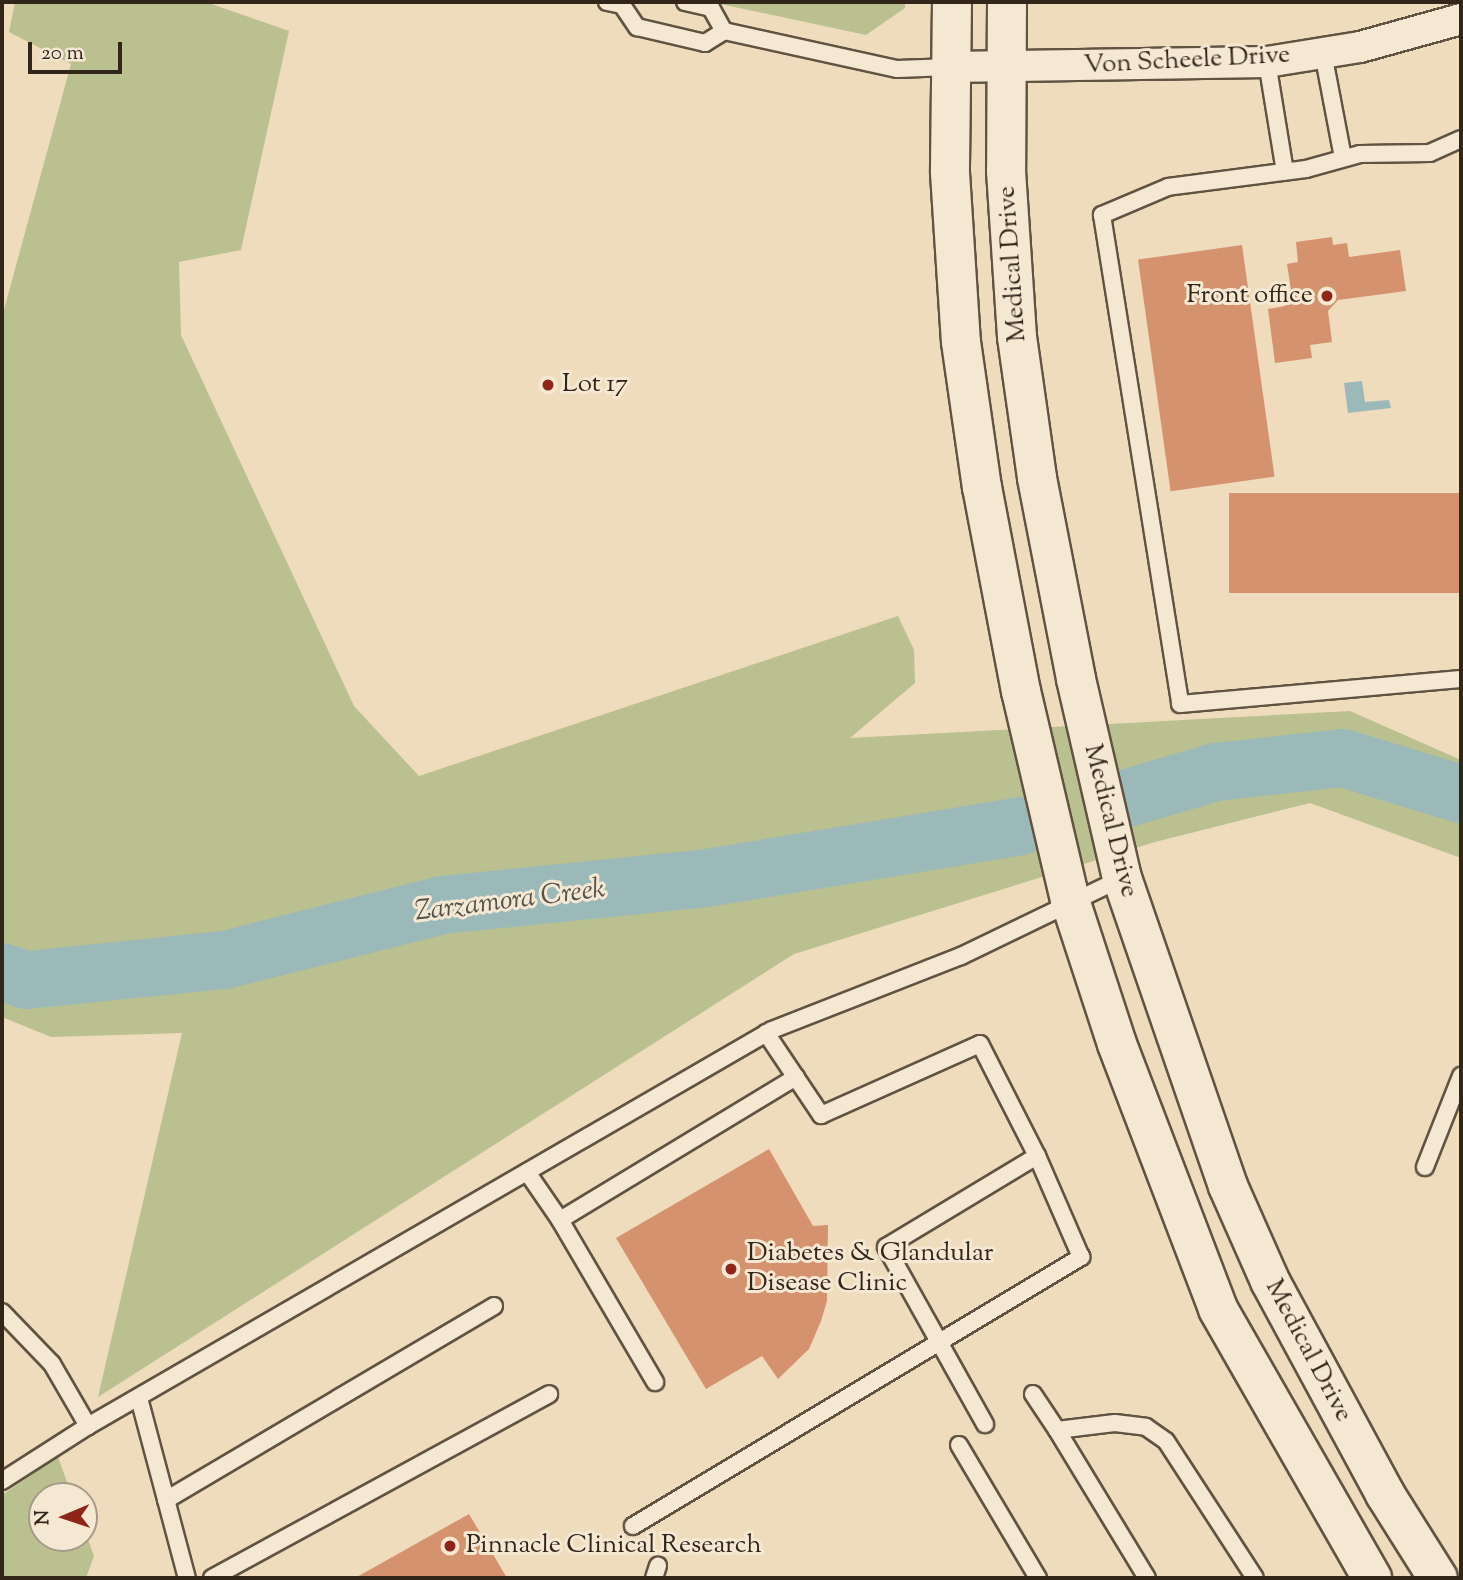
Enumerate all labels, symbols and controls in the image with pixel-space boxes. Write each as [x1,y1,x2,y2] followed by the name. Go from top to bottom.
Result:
[32,28,126,72] scale bar
[41,39,84,69] text: 20 m
[1083,40,1291,82] street label: Von Scheele Drive
[992,185,1034,343] street label: Medical Drive
[1186,280,1313,312] place label: Front office
[1319,288,1335,304] marker: Front office
[562,369,628,401] place label: Lot 17
[540,377,556,393] marker: Lot 17
[1076,741,1144,901] street label: Medical Drive
[413,873,607,929] water label: Zarzamora Creek
[747,1238,993,1300] place label: Diabetes & Glandular Disease Clinic
[721,1259,741,1279] marker: Diabetes & Glandular Disease Clinic
[1257,1275,1359,1427] street label: Medical Drive
[28,1482,98,1552] north arrow
[30,1510,57,1526] text: N
[466,1530,762,1562] place label: Pinnacle Clinical Research
[440,1536,460,1556] marker: Pinnacle Clinical Research

